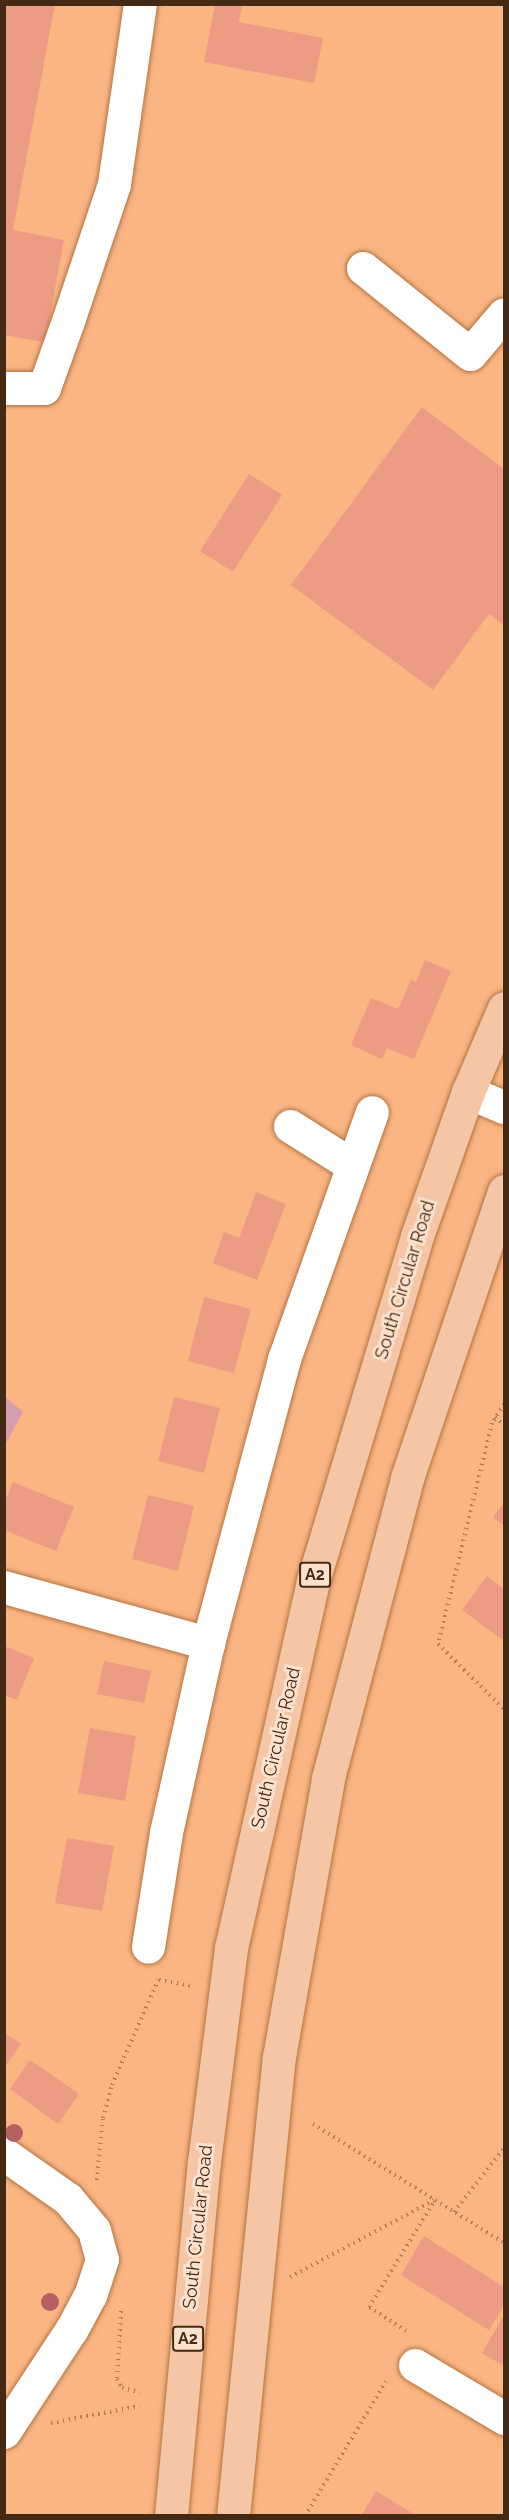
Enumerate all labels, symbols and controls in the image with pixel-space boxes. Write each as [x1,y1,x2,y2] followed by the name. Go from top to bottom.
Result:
[371,1198,439,1362] street label: South Circular Road
[298,1562,332,1588] road number: A2
[247,1665,305,1831] street label: South Circular Road
[179,2144,217,2310] street label: South Circular Road
[172,2326,204,2352] road number: A2

